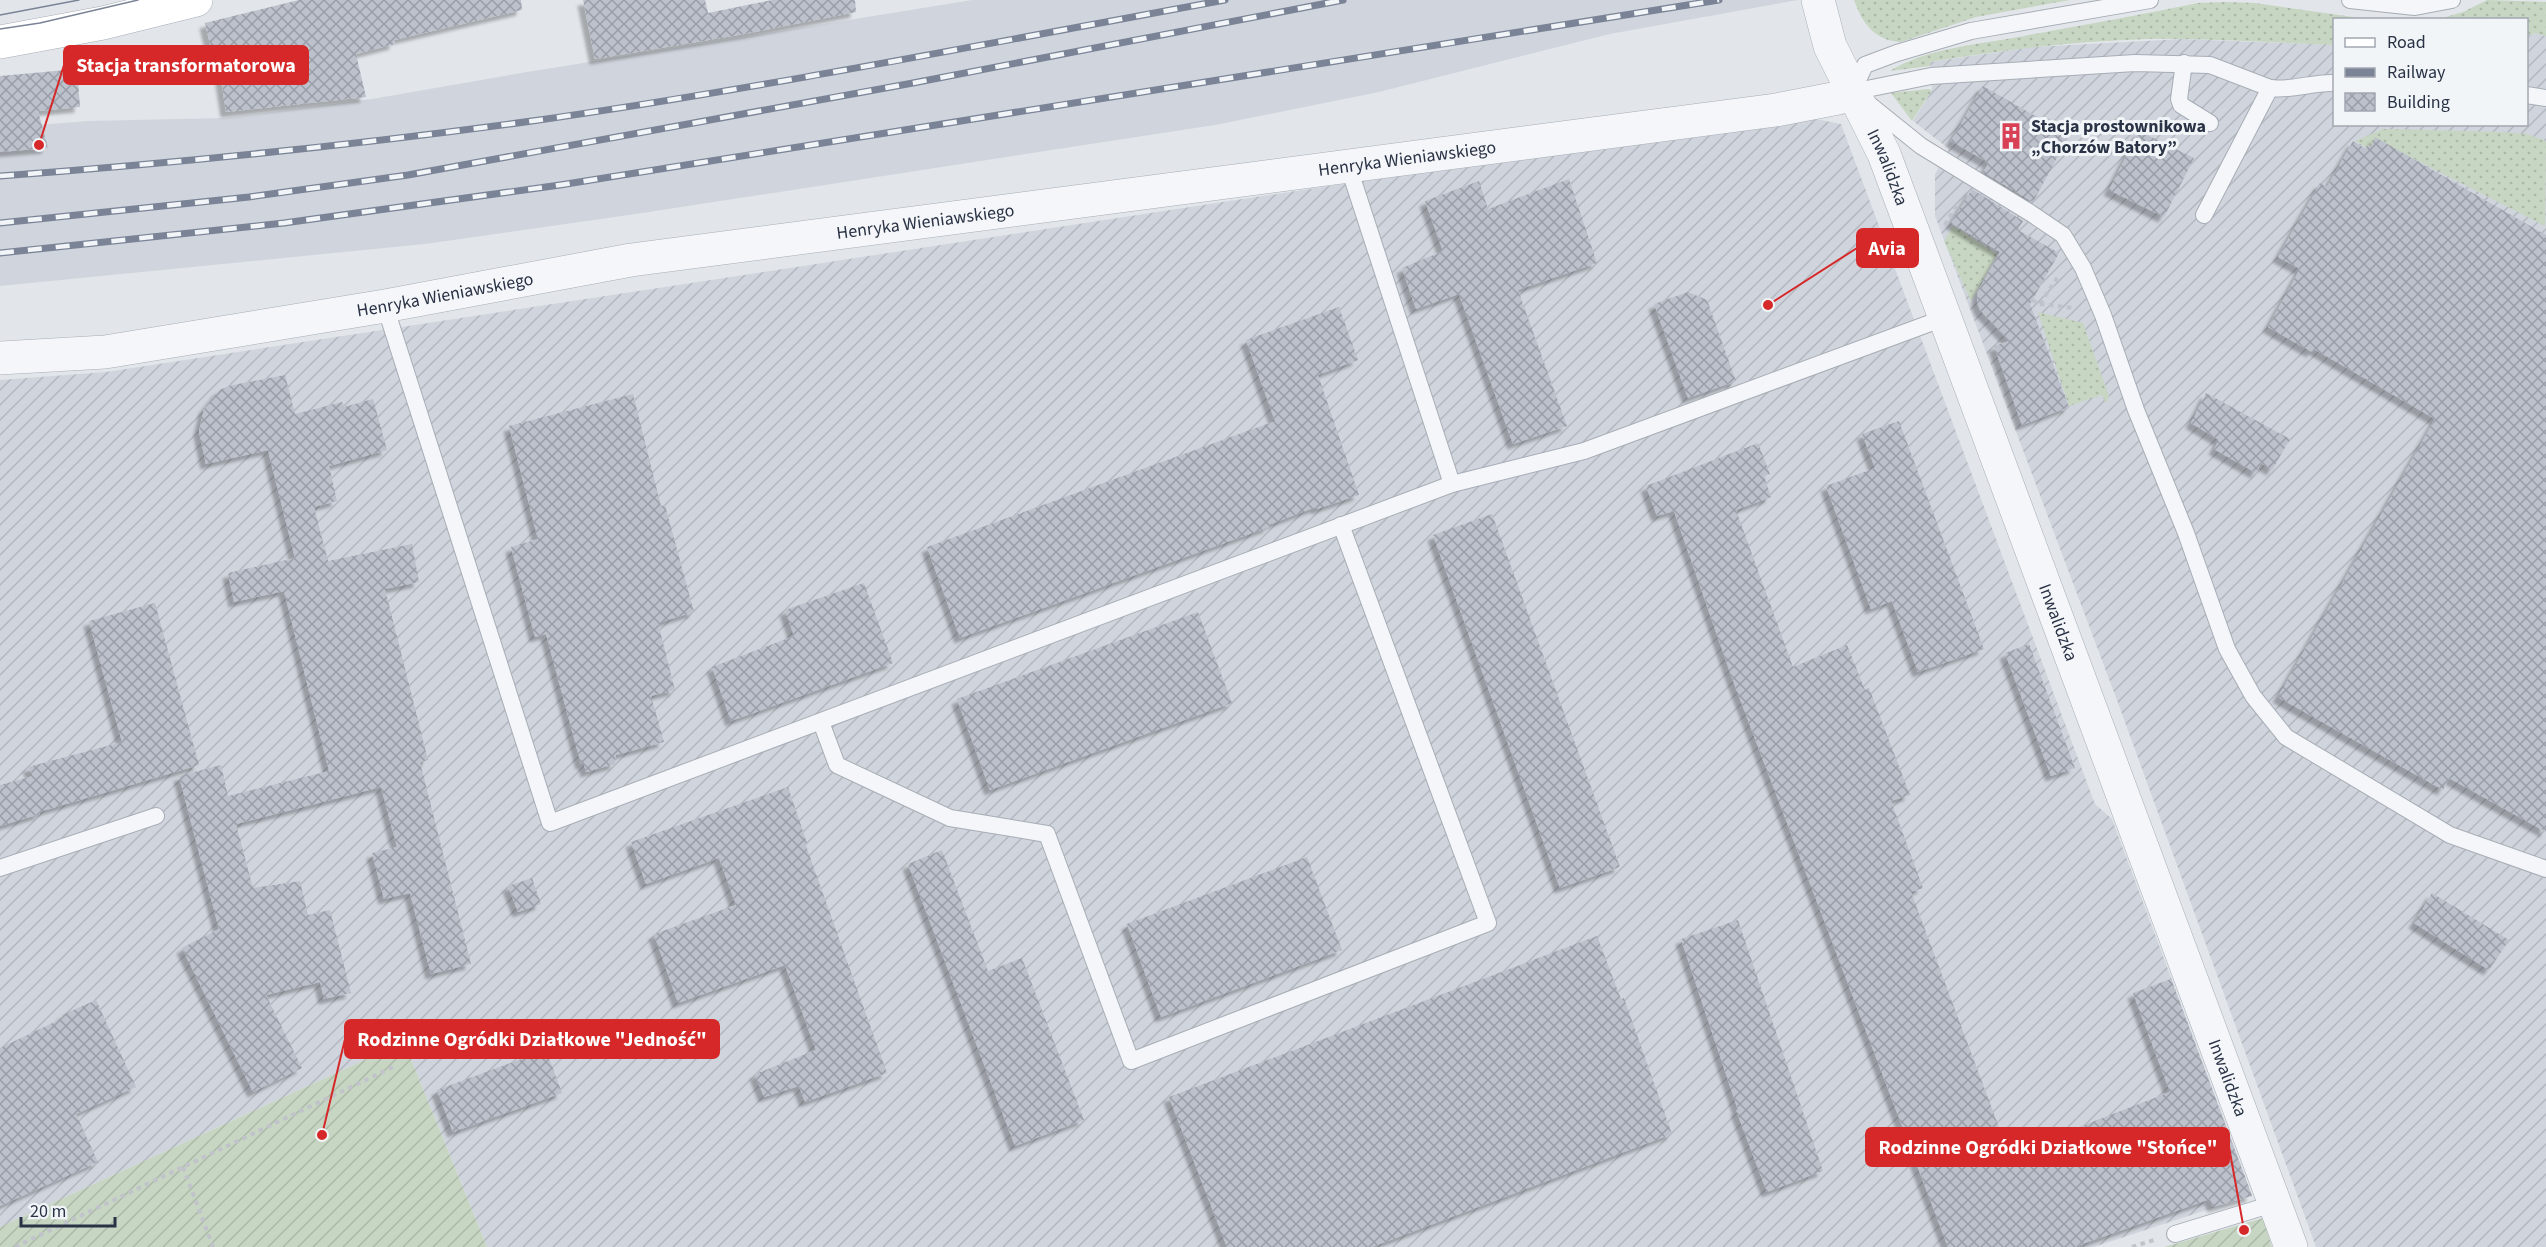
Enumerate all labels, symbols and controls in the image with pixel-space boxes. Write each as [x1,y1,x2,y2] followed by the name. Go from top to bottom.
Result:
[2333,18,2528,126] legend
[2387,30,2426,55] text: Road
[64,46,308,84] callout: Stacja transformatorowa
[76,52,296,80] text: Stacja transformatorowa
[2387,60,2446,85] text: Railway
[2387,90,2450,115] text: Building
[2031,114,2206,160] place label: Stacja prostownikowa „Chorzów Batory”
[1996,121,2026,151] building icon: Stacja prostownikowa „Chorzów Batory”
[1860,125,1914,209] street label: Inwalidzka
[1317,135,1498,183] street label: Henryka Wieniawskiego
[835,198,1016,246] street label: Henryka Wieniawskiego
[1857,229,1918,267] callout: Avia
[1867,235,1906,263] text: Avia
[355,267,535,323] street label: Henryka Wieniawskiego
[2032,580,2084,665] street label: Inwalidzka
[345,1020,719,1058] callout: Rodzinne Ogródki Działkowe "Jedność"
[357,1026,707,1054] text: Rodzinne Ogródki Działkowe "Jedność"
[2202,1036,2253,1120] street label: Inwalidzka
[1866,1128,2229,1166] callout: Rodzinne Ogródki Działkowe "Słońce"
[1879,1134,2217,1162] text: Rodzinne Ogródki Działkowe "Słońce"
[21,1190,116,1228] scale bar
[30,1199,66,1224] text: 20 m

